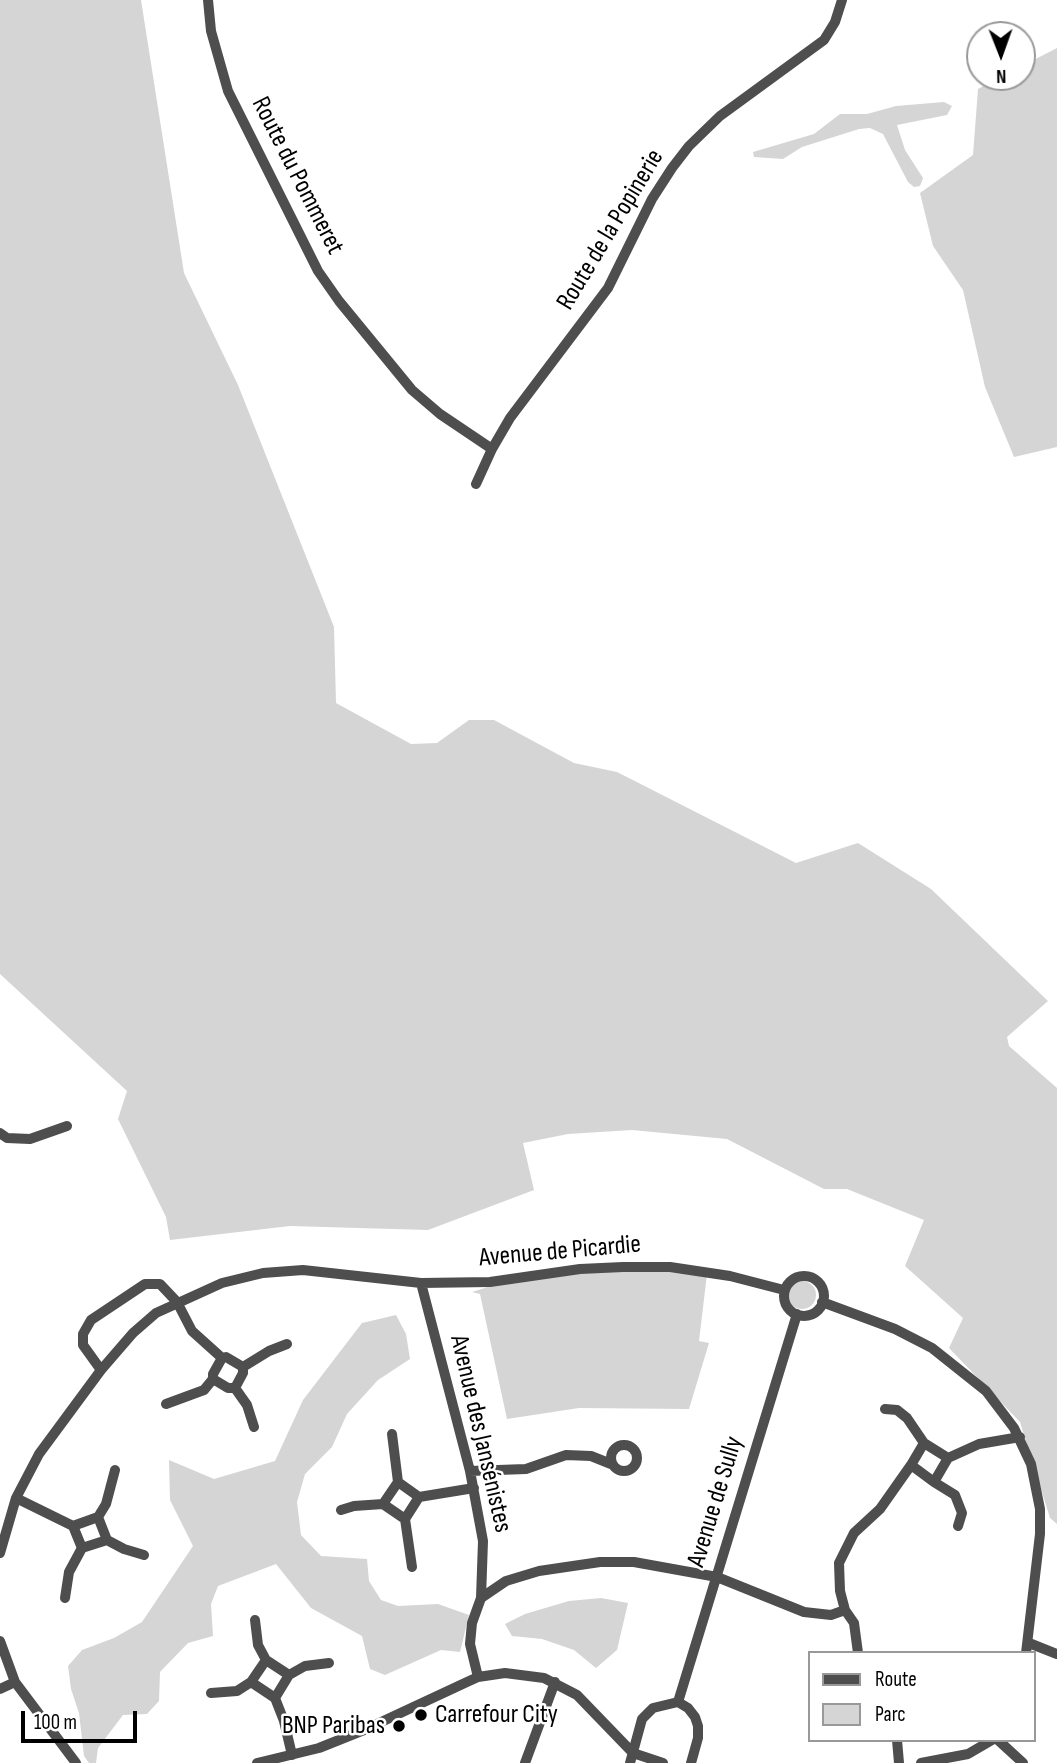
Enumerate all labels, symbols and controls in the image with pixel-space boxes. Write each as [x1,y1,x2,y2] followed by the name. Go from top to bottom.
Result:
[966,21,1036,91] north arrow
[996,64,1007,87] text: N
[244,92,350,260] street label: Route du Pommeret
[551,144,671,316] street label: Route de la Popinerie
[478,1229,642,1275] street label: Avenue de Picardie
[442,1332,518,1536] street label: Avenue des Jansénistes
[681,1433,751,1571] street label: Avenue de Sully
[808,1651,1036,1742] legend
[875,1667,917,1692] text: Route
[24,1696,140,1740] scale bar
[435,1699,558,1731] place label: Carrefour City
[875,1702,906,1727] text: Parc
[413,1707,429,1723] marker: Carrefour City
[34,1710,77,1735] text: 100 m
[282,1710,385,1742] place label: BNP Paribas
[391,1718,407,1734] marker: BNP Paribas

